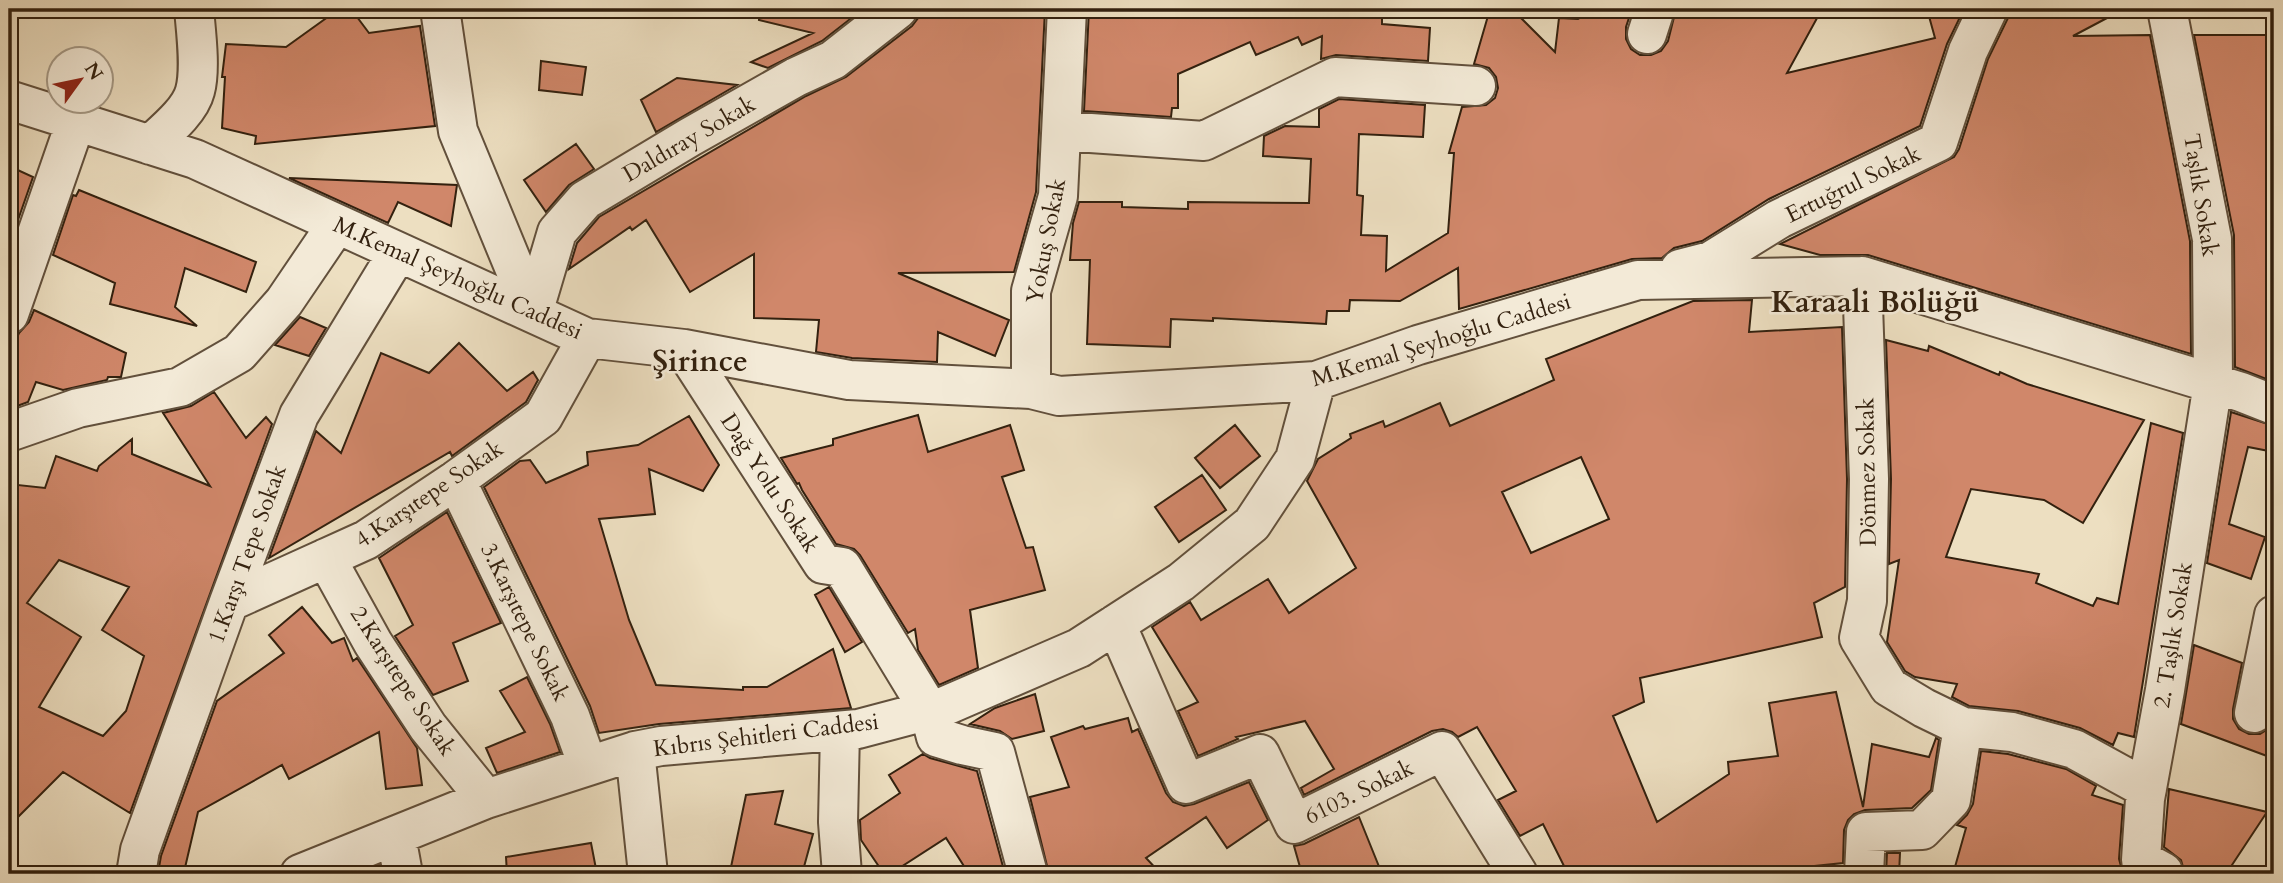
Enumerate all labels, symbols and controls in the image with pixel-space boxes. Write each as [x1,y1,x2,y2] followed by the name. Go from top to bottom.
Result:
[46,46,116,116] north arrow
[78,57,109,86] text: N
[617,88,762,190] street label: Daldıray Sokak
[2176,131,2226,259] street label: Taşlık Sokak
[1780,138,1926,230] street label: Ertuğrul Sokak
[1019,175,1073,306] street label: Yokuş Sokak
[328,209,588,347] street label: M.Kemal Şeyhoğlu Caddesi
[1771,282,1979,323] district label: Karaali Bölüğü
[1307,286,1575,394] street label: M.Kemal Şeyhoğlu Caddesi
[652,341,748,382] district label: Şirince
[1850,397,1884,547] street label: Dönmez Sokak
[713,407,827,559] street label: Dağ Yolu Sokak
[349,433,510,555] street label: 4.Karşıtepe Sokak
[200,460,294,648] street label: 1.Karşı Tepe Sokak
[473,538,577,707] street label: 3.Karşıtepe Sokak
[2146,559,2200,710] street label: 2. Taşlık Sokak
[343,600,463,762] street label: 2.Karşıtepe Sokak
[651,706,881,764] street label: Kıbrıs Şehitleri Caddesi
[1299,752,1419,832] street label: 6103. Sokak

